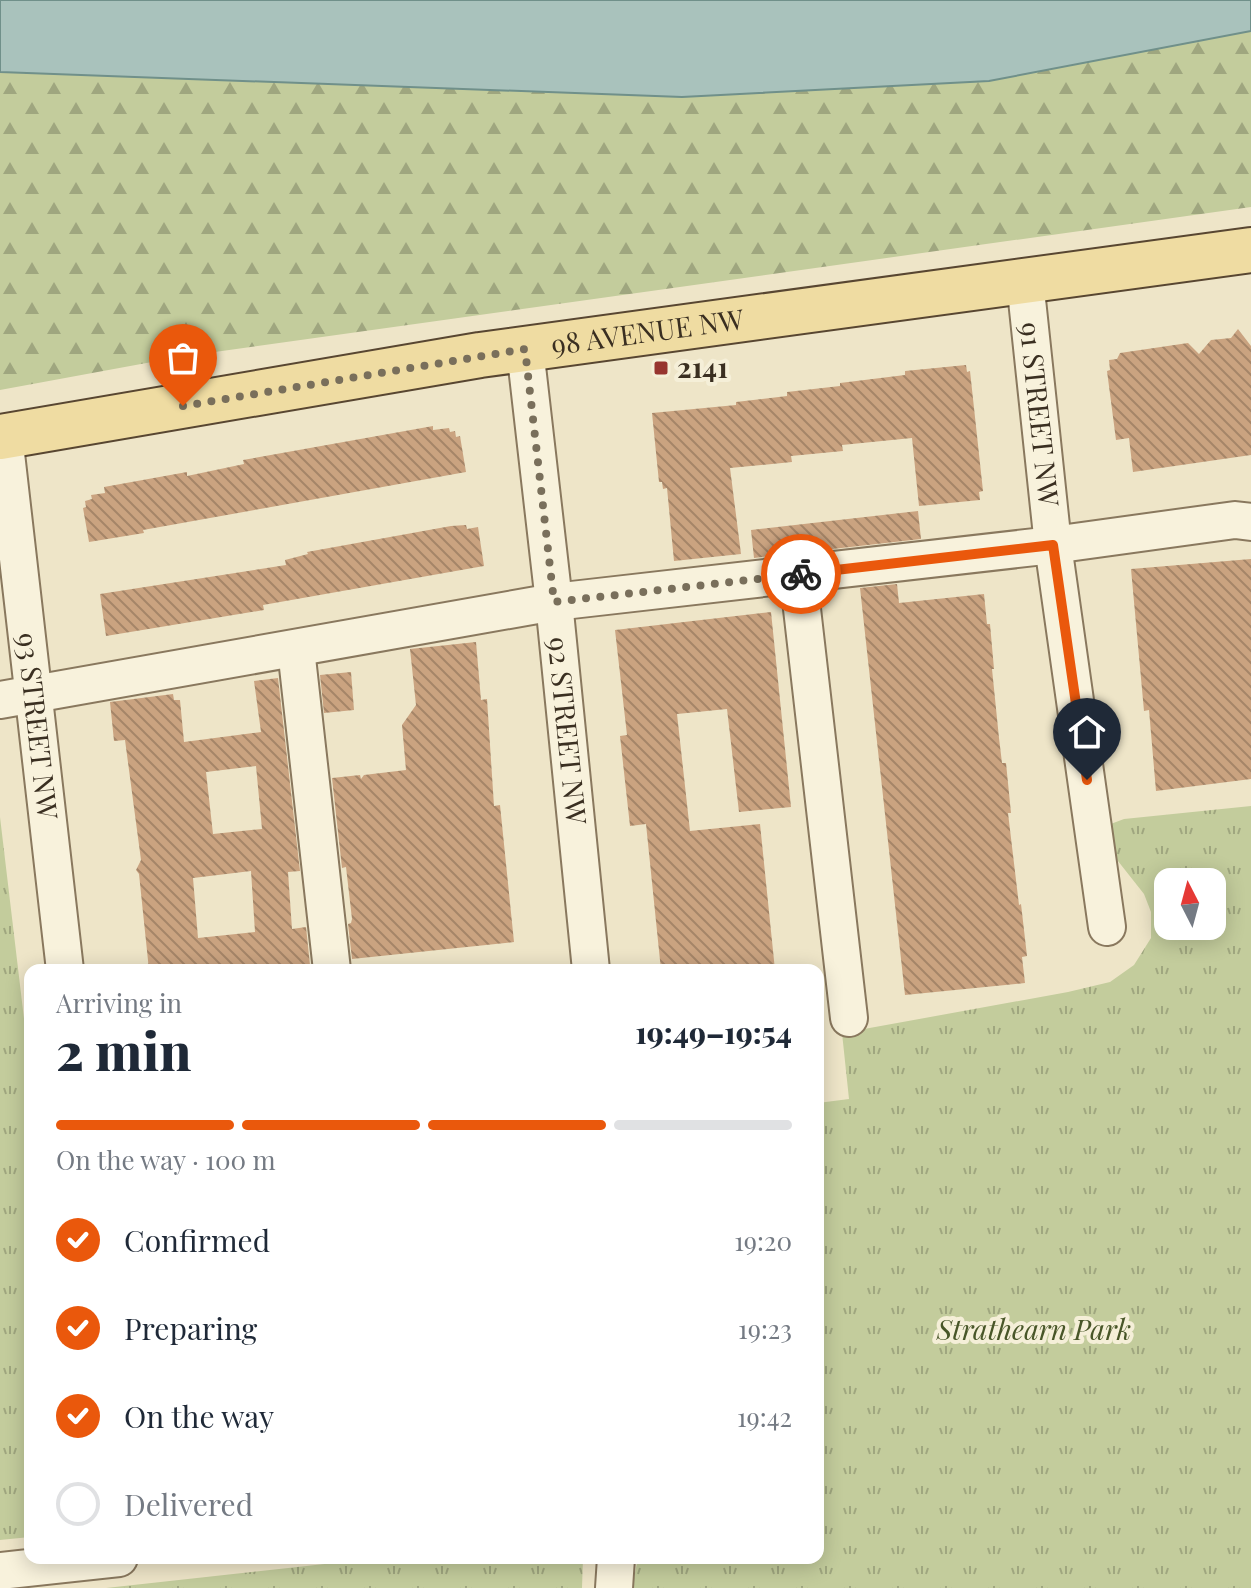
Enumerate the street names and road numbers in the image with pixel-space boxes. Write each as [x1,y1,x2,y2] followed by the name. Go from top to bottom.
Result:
[549,299,746,362] street label: 98 AVENUE NW
[1012,320,1069,509] street label: 91 STREET NW
[10,631,68,822] street label: 93 STREET NW
[541,635,596,827] street label: 92 STREET NW

